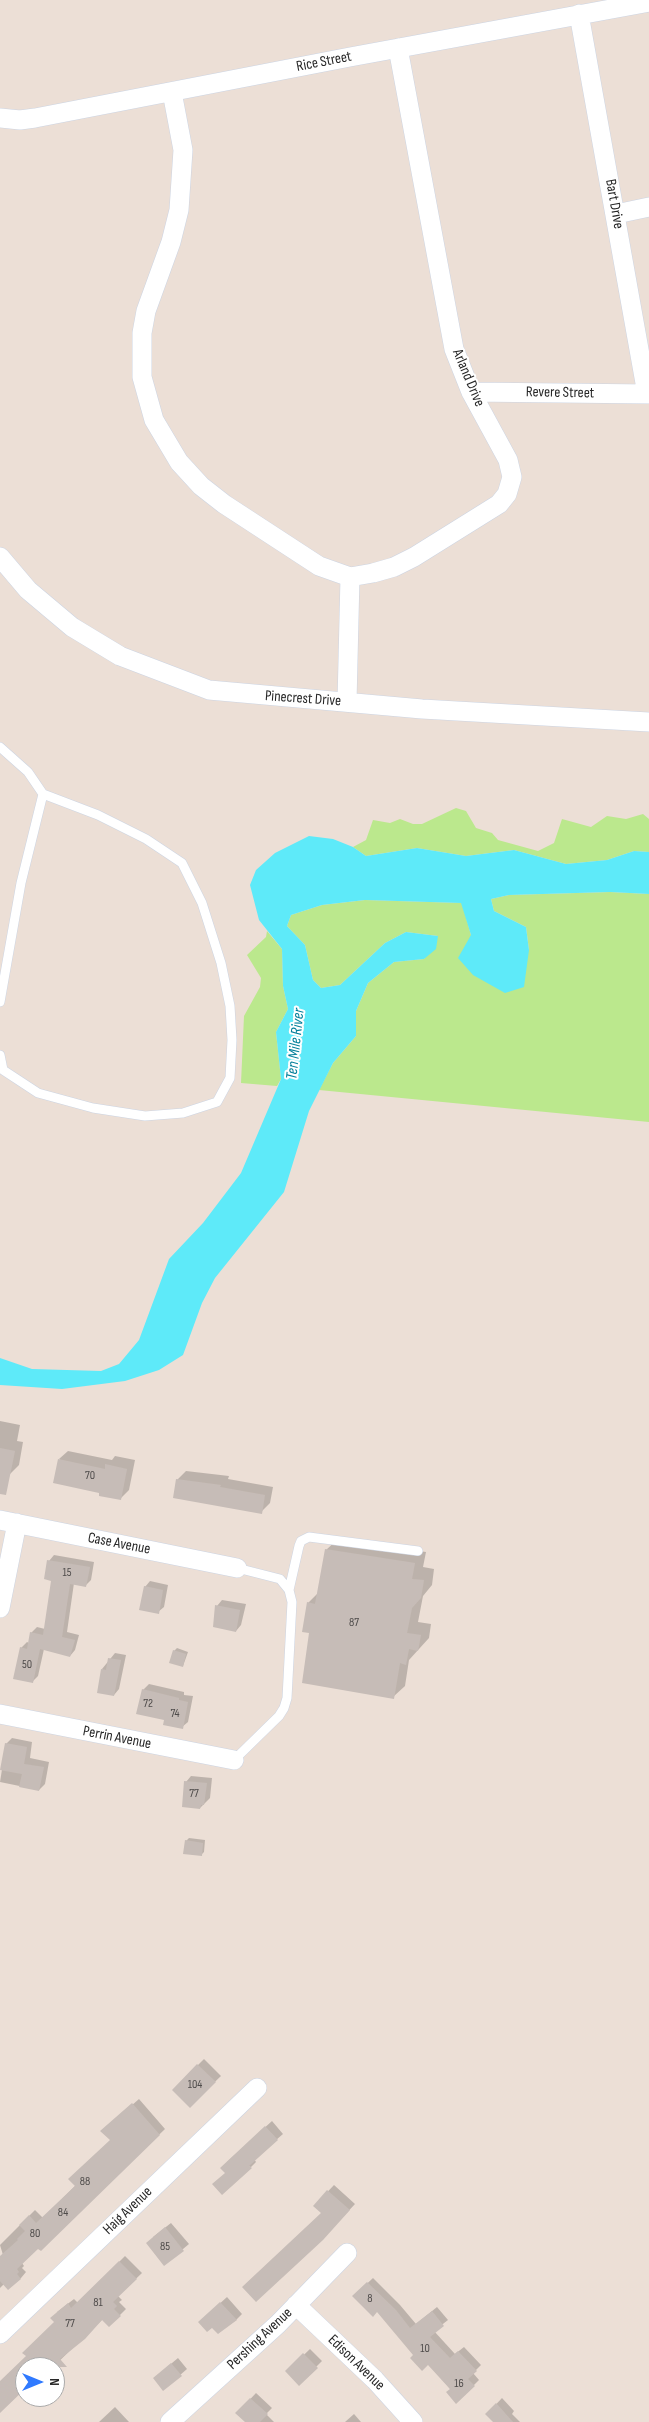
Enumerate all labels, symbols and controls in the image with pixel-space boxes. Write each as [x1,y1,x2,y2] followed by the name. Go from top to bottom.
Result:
[295,48,353,76] street label: Rice Street
[601,178,627,230] street label: Bart Drive
[448,346,488,410] street label: Arland Drive
[526,383,594,403] street label: Revere Street
[264,687,342,711] street label: Pinecrest Drive
[283,1007,309,1081] water label: Ten Mile River
[85,1469,95,1483] house number: 70
[86,1529,152,1559] street label: Case Avenue
[62,1566,72,1580] house number: 15
[349,1616,359,1630] house number: 87
[22,1658,32,1672] house number: 50
[143,1697,153,1711] house number: 72
[170,1707,180,1721] house number: 74
[81,1723,153,1753] street label: Perrin Avenue
[189,1787,199,1801] house number: 77
[188,2078,202,2092] house number: 104
[80,2175,90,2189] house number: 88
[100,2183,156,2239] street label: Haig Avenue
[58,2206,68,2220] house number: 84
[30,2227,40,2241] house number: 80
[160,2240,170,2254] house number: 85
[367,2292,373,2306] house number: 8
[93,2296,103,2310] house number: 81
[224,2304,296,2374] street label: Pershing Avenue
[65,2317,75,2331] house number: 77
[324,2331,388,2395] street label: Edison Avenue
[420,2342,430,2356] house number: 10
[15,2357,65,2407] north arrow
[454,2377,464,2391] house number: 16
[46,2378,63,2386] text: N

